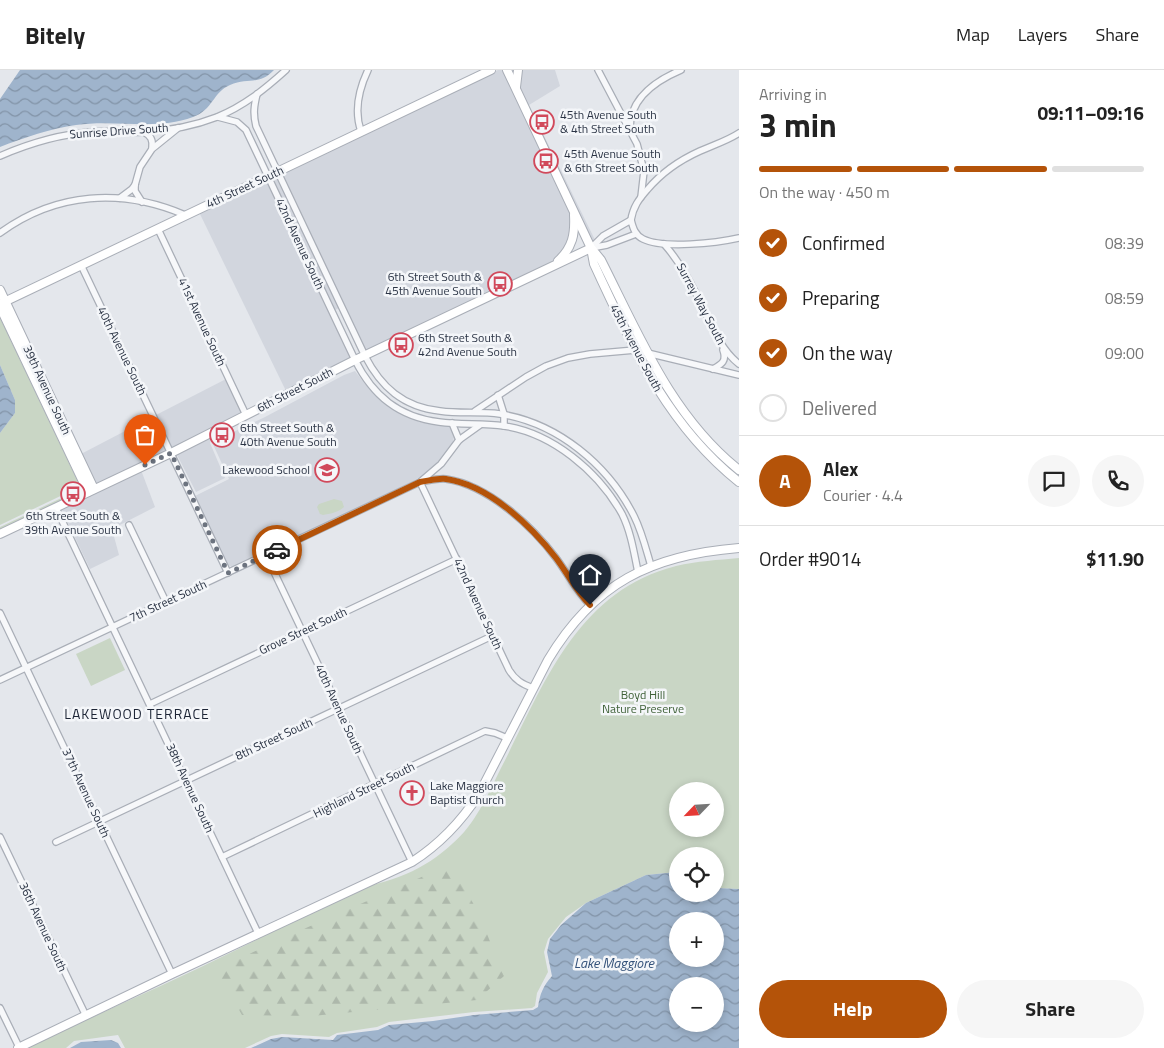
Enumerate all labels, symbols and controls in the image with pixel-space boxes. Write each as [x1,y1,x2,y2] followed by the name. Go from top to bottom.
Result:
[25,17,85,53] text: Bitely
[956,21,990,48] text: Map
[1018,21,1067,48] text: Layers
[1095,21,1139,48] text: Share
[759,82,827,106] text: Arriving in
[1037,98,1144,127] text: 09:11–09:16
[759,101,837,149] text: 3 min
[560,105,657,138] place label: 45th Avenue South & 4th Street South
[529,109,555,135] bus stop icon: 45th Avenue South & 4th Street South
[69,118,169,143] street label: Sunrise Drive South
[564,144,661,177] place label: 45th Avenue South & 6th Street South
[533,148,559,174] bus stop icon: 45th Avenue South & 6th Street South
[203,160,287,213] street label: 4th Street South
[759,180,890,204] text: On the way · 450 m
[271,195,330,293] street label: 42nd Avenue South
[802,228,885,257] text: Confirmed
[759,229,787,257] icon: check
[1105,231,1144,255] text: 08:39
[672,259,731,348] street label: Surrey Way South
[385,267,483,300] place label: 6th Street South & 45th Avenue South
[487,271,513,297] bus stop icon: 6th Street South & 45th Avenue South
[174,274,231,369] street label: 41st Avenue South
[802,283,879,312] text: Preparing
[759,284,787,312] icon: check
[1105,286,1144,310] text: 08:59
[605,301,668,395] street label: 45th Avenue South
[93,303,152,398] street label: 40th Avenue South
[418,328,517,361] place label: 6th Street South & 42nd Avenue South
[388,332,414,358] bus stop icon: 6th Street South & 42nd Avenue South
[802,338,893,367] text: On the way
[759,339,787,367] icon: check
[1105,341,1144,365] text: 09:00
[18,342,77,438] street label: 39th Avenue South
[253,362,336,417] street label: 6th Street South
[802,393,877,422] text: Delivered
[124,414,166,465] pin
[240,418,337,451] place label: 6th Street South & 40th Avenue South
[131,421,159,449] icon: bag
[209,422,235,448] bus stop icon: 6th Street South & 40th Avenue South
[823,454,858,483] text: Alex
[1028,455,1080,507] button: chat
[1092,455,1144,507] button: phone
[314,457,340,483] school or university icon: Lakewood School
[222,460,310,479] place label: Lakewood School
[779,466,791,495] text: A
[60,481,86,507] bus stop icon: 6th Street South & 39th Avenue South
[823,483,903,507] text: Courier · 4.4
[25,506,121,539] place label: 6th Street South & 39th Avenue South
[252,525,302,575] courier
[263,536,291,564] icon: car
[759,544,861,573] text: Order #9014
[1086,544,1144,573] text: $11.90
[569,554,611,605] pin
[449,555,508,653] street label: 42nd Avenue South
[576,561,604,589] icon: home
[126,574,210,627] street label: 7th Street South
[256,602,350,659] street label: Grove Street South
[310,661,369,757] street label: 40th Avenue South
[602,685,684,718] park label: Boyd Hill Nature Preserve
[64,703,210,724] district label: LAKEWOOD TERRACE
[232,712,316,765] street label: 8th Street South
[161,740,220,836] street label: 38th Avenue South
[57,745,116,841] street label: 37th Avenue South
[310,757,418,822] street label: Highland Street South
[430,776,504,809] place label: Lake Maggiore Baptist Church
[399,780,425,806] church icon: Lake Maggiore Baptist Church
[669,782,724,838] north arrow
[669,782,724,1032] map controls
[669,847,724,902] button: locate
[14,879,73,975] street label: 36th Avenue South
[669,912,724,967] button: +
[574,952,656,973] water label: Lake Maggiore
[669,977,724,1032] button: −
[759,980,947,1038] button: Help
[957,980,1144,1038] button: Share

